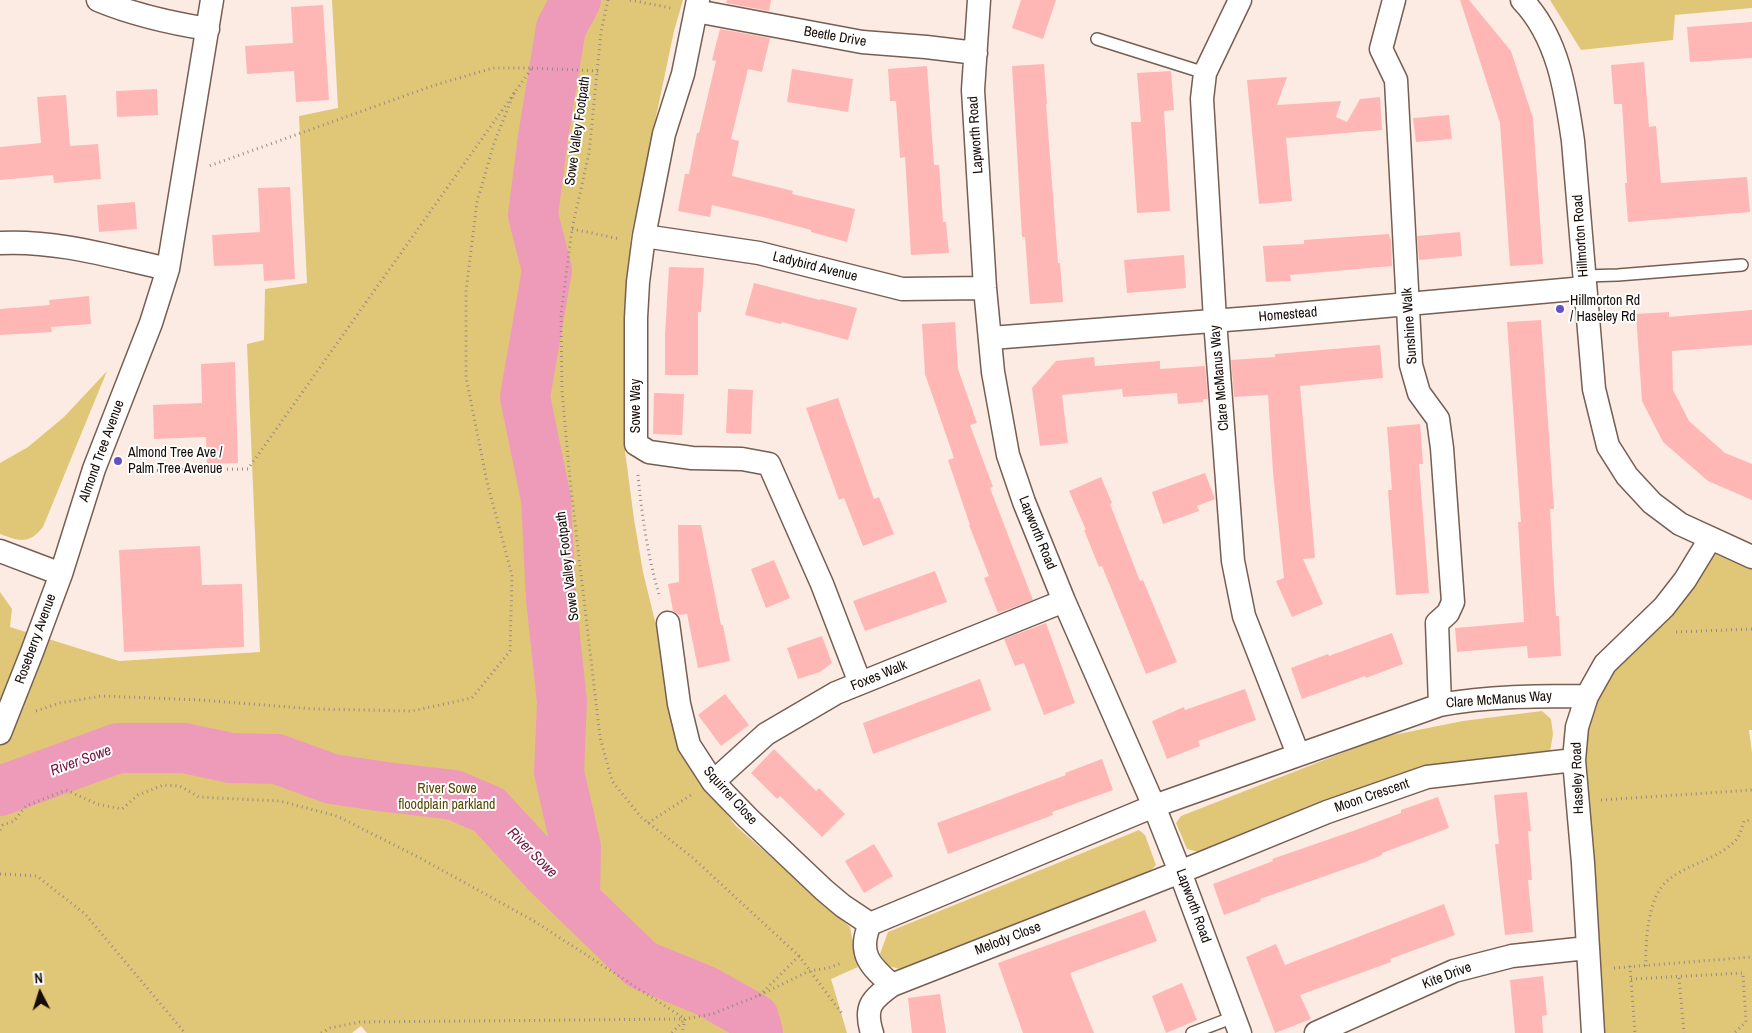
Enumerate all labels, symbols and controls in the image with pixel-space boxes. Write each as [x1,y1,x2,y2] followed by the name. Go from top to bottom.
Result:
[802,23,868,51] street label: Beetle Drive
[562,75,594,187] street label: Sowe Valley Footpath
[965,96,987,174] street label: Lapworth Road
[1570,194,1592,278] street label: Hillmorton Road
[771,248,859,286] street label: Ladybird Avenue
[1399,287,1421,365] street label: Sunshine Walk
[1570,293,1640,326] place label: Hillmorton Rd / Haseley Rd
[1554,303,1566,315] marker: Hillmorton Rd / Haseley Rd
[1258,304,1318,326] street label: Homestead
[1207,324,1233,432] street label: Clare McManus Way
[628,379,644,433] street label: Sowe Way
[76,398,128,504] street label: Almond Tree Avenue
[128,445,222,478] place label: Almond Tree Ave / Palm Tree Avenue
[112,455,124,467] marker: Almond Tree Ave / Palm Tree Avenue
[1015,494,1059,572] street label: Lapworth Road
[553,510,583,622] street label: Sowe Valley Footpath
[12,592,60,686] street label: Roseberry Avenue
[849,657,909,695] street label: Foxes Walk
[1445,688,1553,712] street label: Clare McManus Way
[48,742,114,780] water label: River Sowe
[1568,742,1588,814] street label: Haseley Road
[699,763,761,829] street label: Squirrel Close
[1332,775,1412,817] street label: Moon Crescent
[398,781,496,814] park label: River Sowe floodplain parkland
[503,824,561,882] water label: River Sowe
[1172,867,1214,945] street label: Lapworth Road
[973,919,1043,959] street label: Melody Close
[1420,959,1474,993] street label: Kite Drive
[15,968,65,1018] north arrow
[34,969,44,987] text: N

